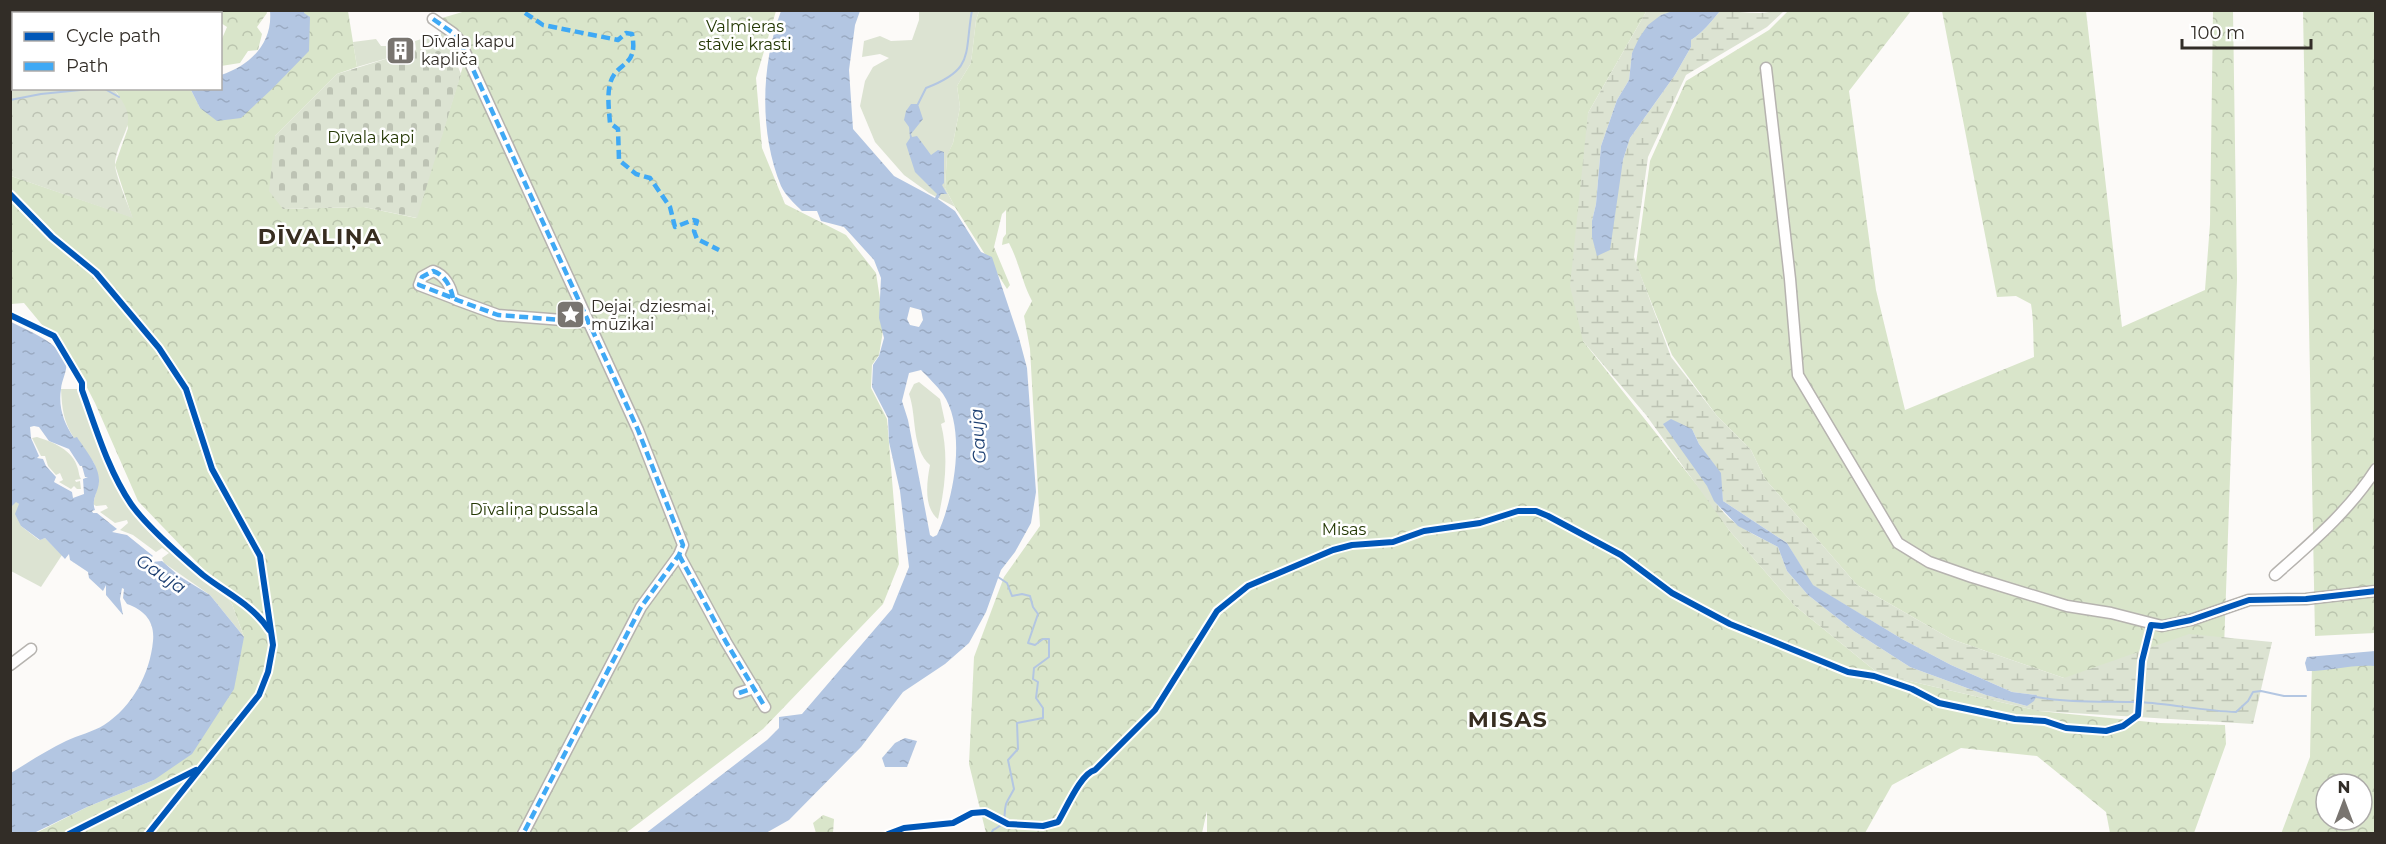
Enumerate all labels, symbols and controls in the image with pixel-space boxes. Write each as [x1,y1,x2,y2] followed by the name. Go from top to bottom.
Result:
[12,12,222,90] legend
[2182,12,2311,50] scale bar
[698,17,792,54] park label: Valmieras stāvie krasti
[2191,22,2245,44] text: 100 m
[66,25,161,47] text: Cycle path
[421,32,515,69] place label: Dīvala kapu kapliča
[384,34,416,66] building icon: Dīvala kapu kapliča
[66,55,109,77] text: Path
[327,128,415,147] park label: Dīvala kapi
[258,223,382,250] district label: DĪVALIŅA
[591,297,714,334] place label: Dejai, dziesmai, mūzikai
[554,299,586,331] place icon: Dejai, dziesmai, mūzikai
[965,408,991,464] water label: Gauja
[470,500,598,520] park label: Dīvaliņa pussala
[1322,520,1367,539] park label: Misas
[132,549,190,599] water label: Gauja
[1468,706,1548,733] district label: MISAS
[2314,772,2374,832] north arrow
[2338,778,2350,797] text: N

